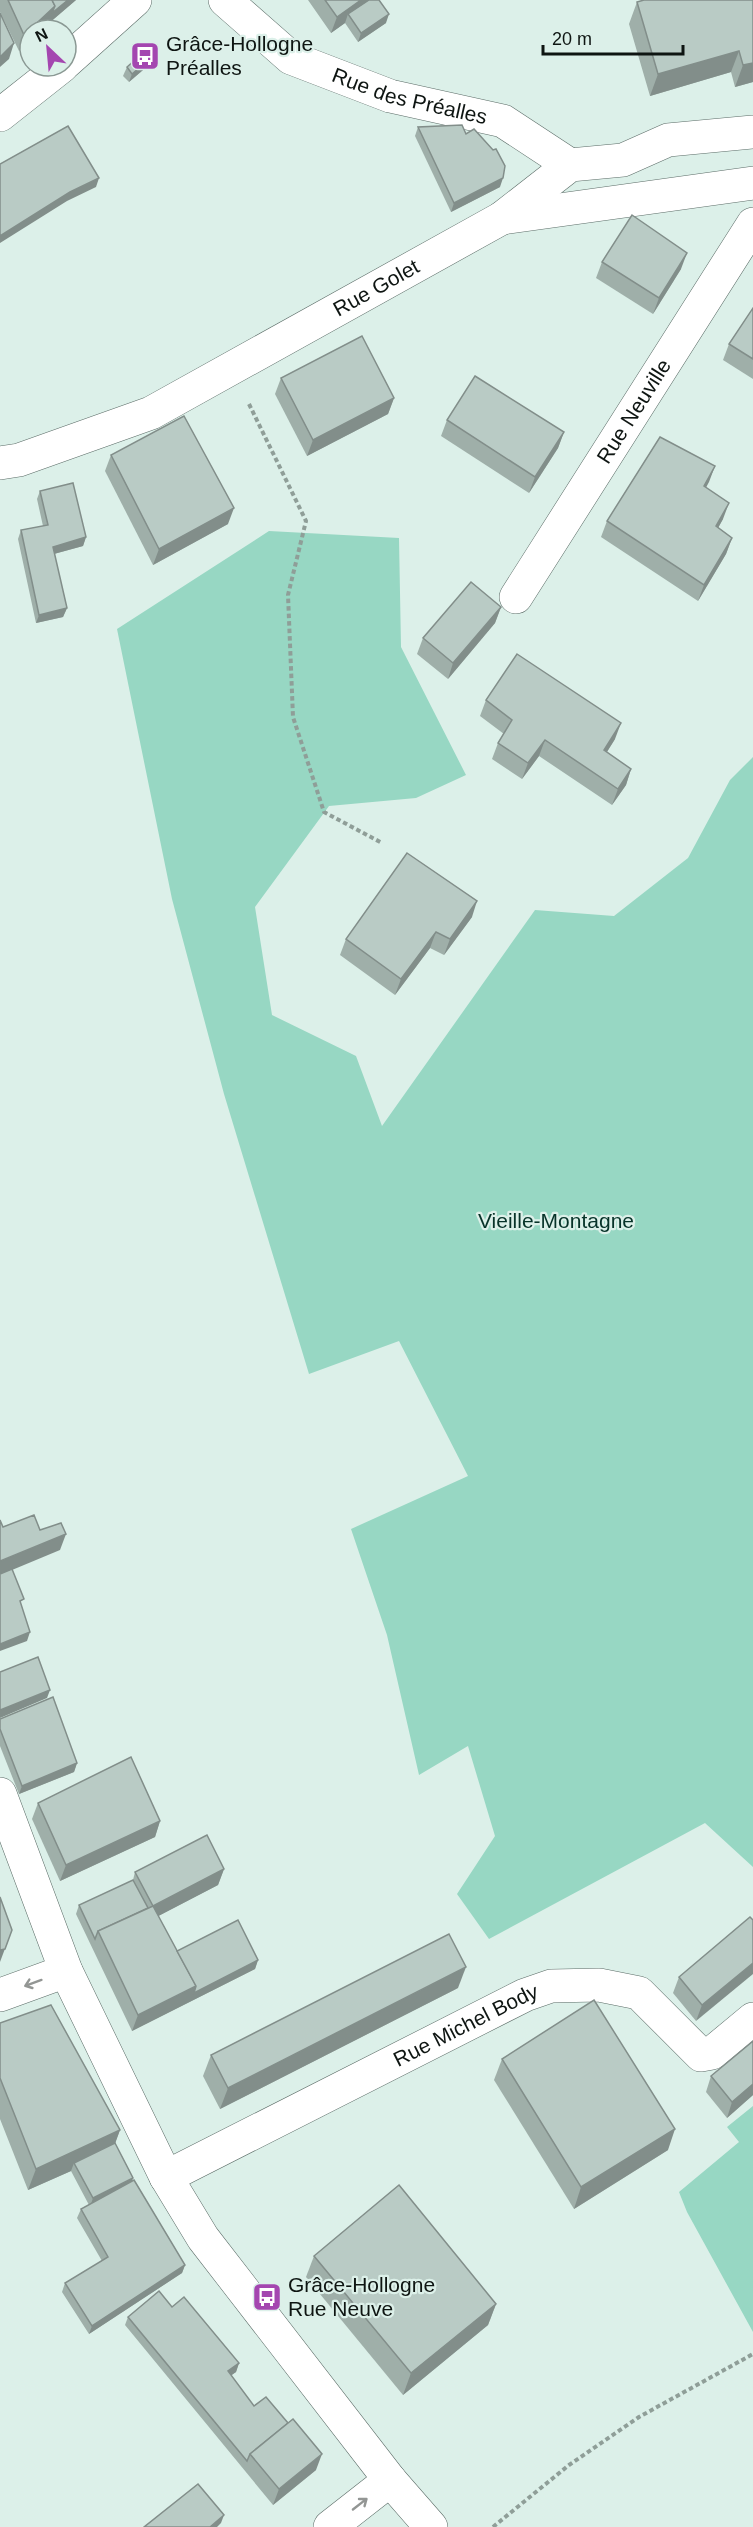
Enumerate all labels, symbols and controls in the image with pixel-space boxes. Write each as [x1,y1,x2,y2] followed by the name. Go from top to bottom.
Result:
[18,18,78,78] north arrow
[543,18,682,56] scale bar
[33,25,51,45] text: N
[552,29,592,49] text: 20 m
[166,32,313,79] place label: Grâce-Hollogne Préalles
[129,40,161,72] bus stop icon: Grâce-Hollogne Préalles
[329,63,489,128] street label: Rue des Préalles
[329,254,423,320] street label: Rue Golet
[592,355,675,467] street label: Rue Neuville
[478,1209,634,1232] park label: Vieille-Montagne
[24,1978,43,1989] one-way arrow
[389,1979,541,2071] street label: Rue Michel Body
[288,2273,435,2320] place label: Grâce-Hollogne Rue Neuve
[251,2281,283,2313] bus stop icon: Grâce-Hollogne Rue Neuve
[351,2497,367,2510] one-way arrow

